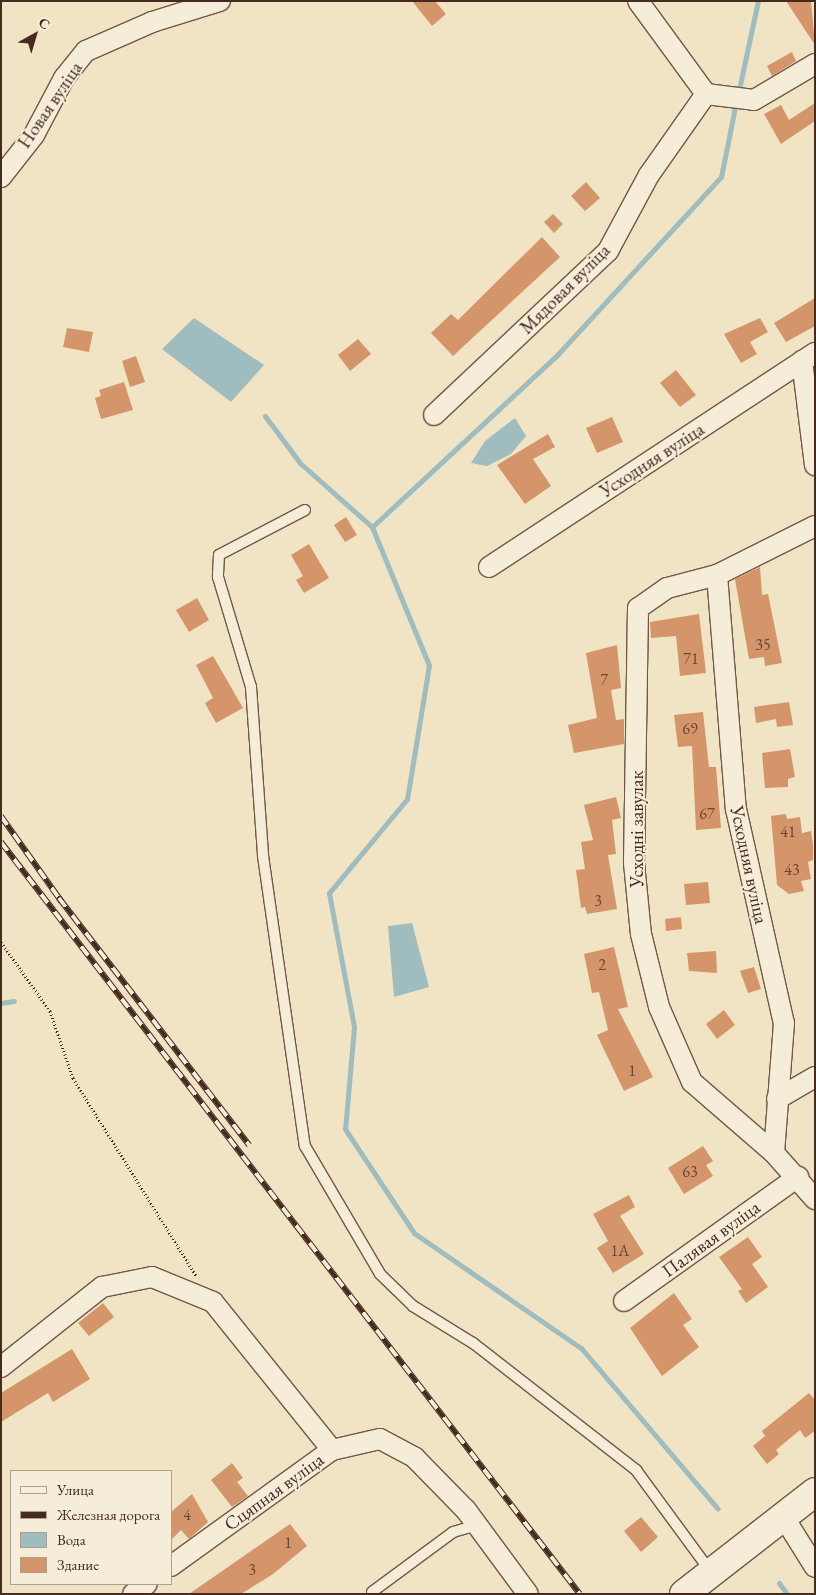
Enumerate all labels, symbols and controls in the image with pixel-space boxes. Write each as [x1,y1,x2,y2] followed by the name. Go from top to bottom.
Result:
[10,10,60,60] north arrow
[35,13,54,33] text: С
[13,57,87,153] street label: Новая вуліца
[515,239,615,339] street label: Мядовая вуліца
[595,418,709,502] street label: Усходняя вуліца
[755,635,771,655] house number: 35
[683,649,699,669] house number: 71
[600,670,608,690] house number: 7
[682,719,698,739] house number: 69
[626,770,648,888] street label: Усходні завулак
[699,804,715,824] house number: 67
[725,804,773,926] street label: Усходняя вуліца
[780,822,796,842] house number: 41
[784,860,800,880] house number: 43
[594,891,602,911] house number: 3
[598,955,606,975] house number: 2
[628,1061,636,1081] house number: 1
[682,1162,698,1182] house number: 63
[658,1196,764,1282] street label: Палявая вуліца
[611,1241,629,1261] house number: 1А
[220,1448,328,1536] street label: Сцяпная вуліца
[10,1470,172,1585] legend
[57,1480,94,1499] text: Улица
[57,1505,160,1524] text: Железная дорога
[183,1505,191,1525] house number: 4
[57,1530,86,1549] text: Вода
[284,1533,292,1553] house number: 1
[57,1555,99,1574] text: Здание
[248,1560,256,1580] house number: 3

